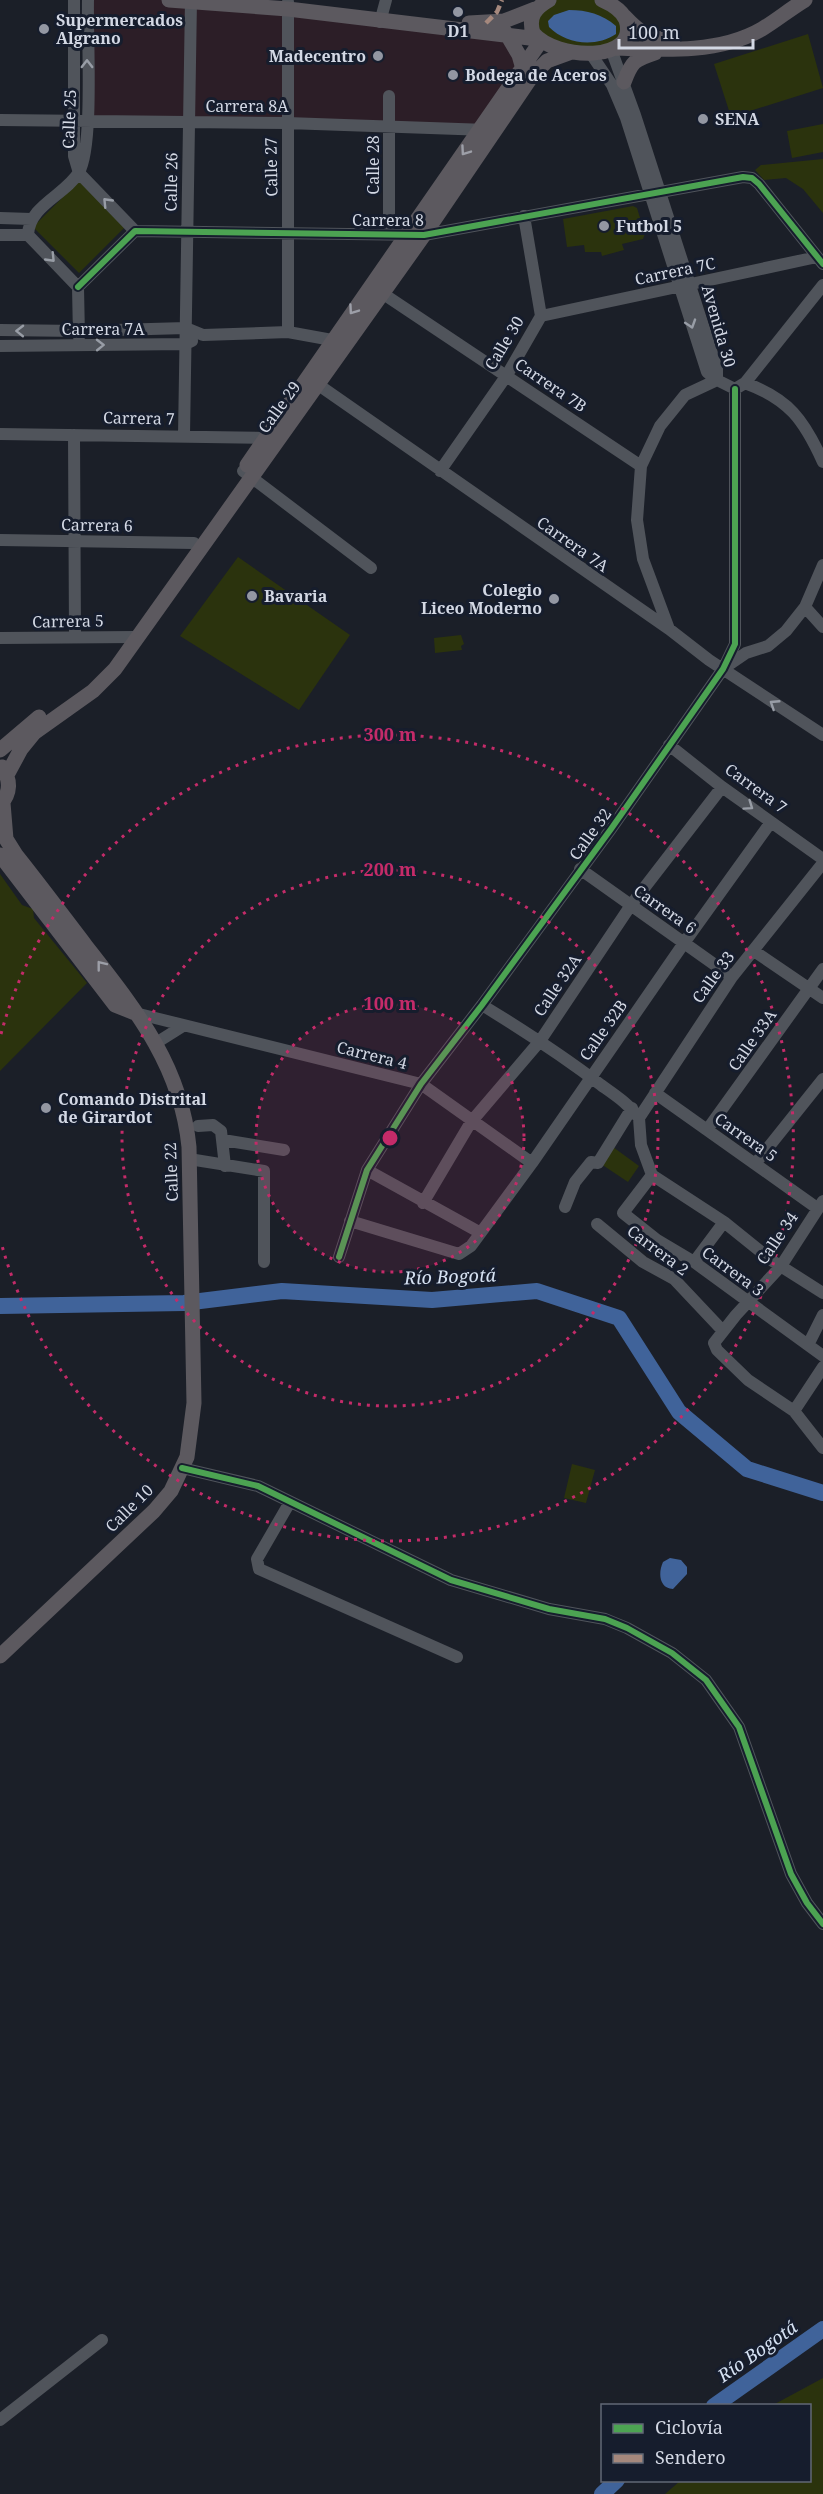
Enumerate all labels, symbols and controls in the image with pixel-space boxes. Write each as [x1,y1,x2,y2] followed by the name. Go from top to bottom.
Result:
[451,5,465,19] marker: D1
[56,9,183,49] place label: Supermercados Algrano
[619,12,752,50] scale bar
[447,20,469,42] place label: D1
[628,20,680,44] text: 100 m
[37,22,51,36] marker: Supermercados Algrano
[269,45,366,67] place label: Madecentro
[371,49,385,63] marker: Madecentro
[81,59,93,68] one-way arrow
[465,64,607,86] place label: Bodega de Aceros
[446,68,460,82] marker: Bodega de Aceros
[57,89,81,149] street label: Calle 25
[205,95,289,117] street label: Carrera 8A
[715,108,760,130] place label: SENA
[696,112,710,126] marker: SENA
[362,135,384,195] street label: Calle 28
[259,137,283,197] street label: Calle 27
[461,144,472,155] one-way arrow
[159,152,183,212] street label: Calle 26
[103,198,114,208] one-way arrow
[352,209,424,231] street label: Carrera 8
[616,215,682,237] place label: Futbol 5
[597,219,611,233] marker: Futbol 5
[43,251,54,262] one-way arrow
[633,252,717,290] street label: Carrera 7C
[697,282,741,370] street label: Avenida 30
[349,304,360,315] one-way arrow
[479,312,529,374] street label: Calle 30
[61,318,145,340] street label: Carrera 7A
[684,318,696,329] one-way arrow
[15,325,24,337] one-way arrow
[96,339,105,352] one-way arrow
[511,353,591,417] street label: Carrera 7B
[253,377,305,437] street label: Calle 29
[103,406,175,430] street label: Carrera 7
[533,511,614,577] street label: Carrera 7A
[61,513,133,537] street label: Carrera 6
[421,579,542,619] place label: Colegio Liceo Moderno
[264,585,328,607] place label: Bavaria
[245,589,259,603] marker: Bavaria
[547,592,561,606] marker: Colegio Liceo Moderno
[32,609,104,633] street label: Carrera 5
[770,699,780,711] one-way arrow
[364,722,417,746] text: 300 m
[720,758,792,818] street label: Carrera 7
[742,799,753,810] one-way arrow
[564,804,616,864] street label: Calle 32
[364,857,417,881] text: 200 m
[629,879,701,939] street label: Carrera 6
[687,946,739,1007] street label: Calle 33
[528,949,586,1020] street label: Calle 32A
[98,961,109,972] one-way arrow
[364,991,417,1015] text: 100 m
[574,995,632,1065] street label: Calle 32B
[723,1004,782,1075] street label: Calle 33A
[335,1036,410,1074] street label: Carrera 4
[58,1088,207,1128] place label: Comando Distrital de Girardot
[39,1101,53,1115] marker: Comando Distrital de Girardot
[710,1107,782,1167] street label: Carrera 5
[380,1128,400,1148] centre of rings
[159,1142,183,1202] street label: Calle 22
[751,1207,803,1269] street label: Calle 34
[623,1220,693,1280] street label: Carrera 2
[697,1241,769,1301] street label: Carrera 3
[403,1262,497,1290] water label: Río Bogotá
[100,1479,158,1537] street label: Calle 10
[712,2314,802,2388] water label: Río Bogotá
[601,2404,811,2482] legend
[655,2415,723,2439] text: Ciclovía
[655,2445,726,2469] text: Sendero

